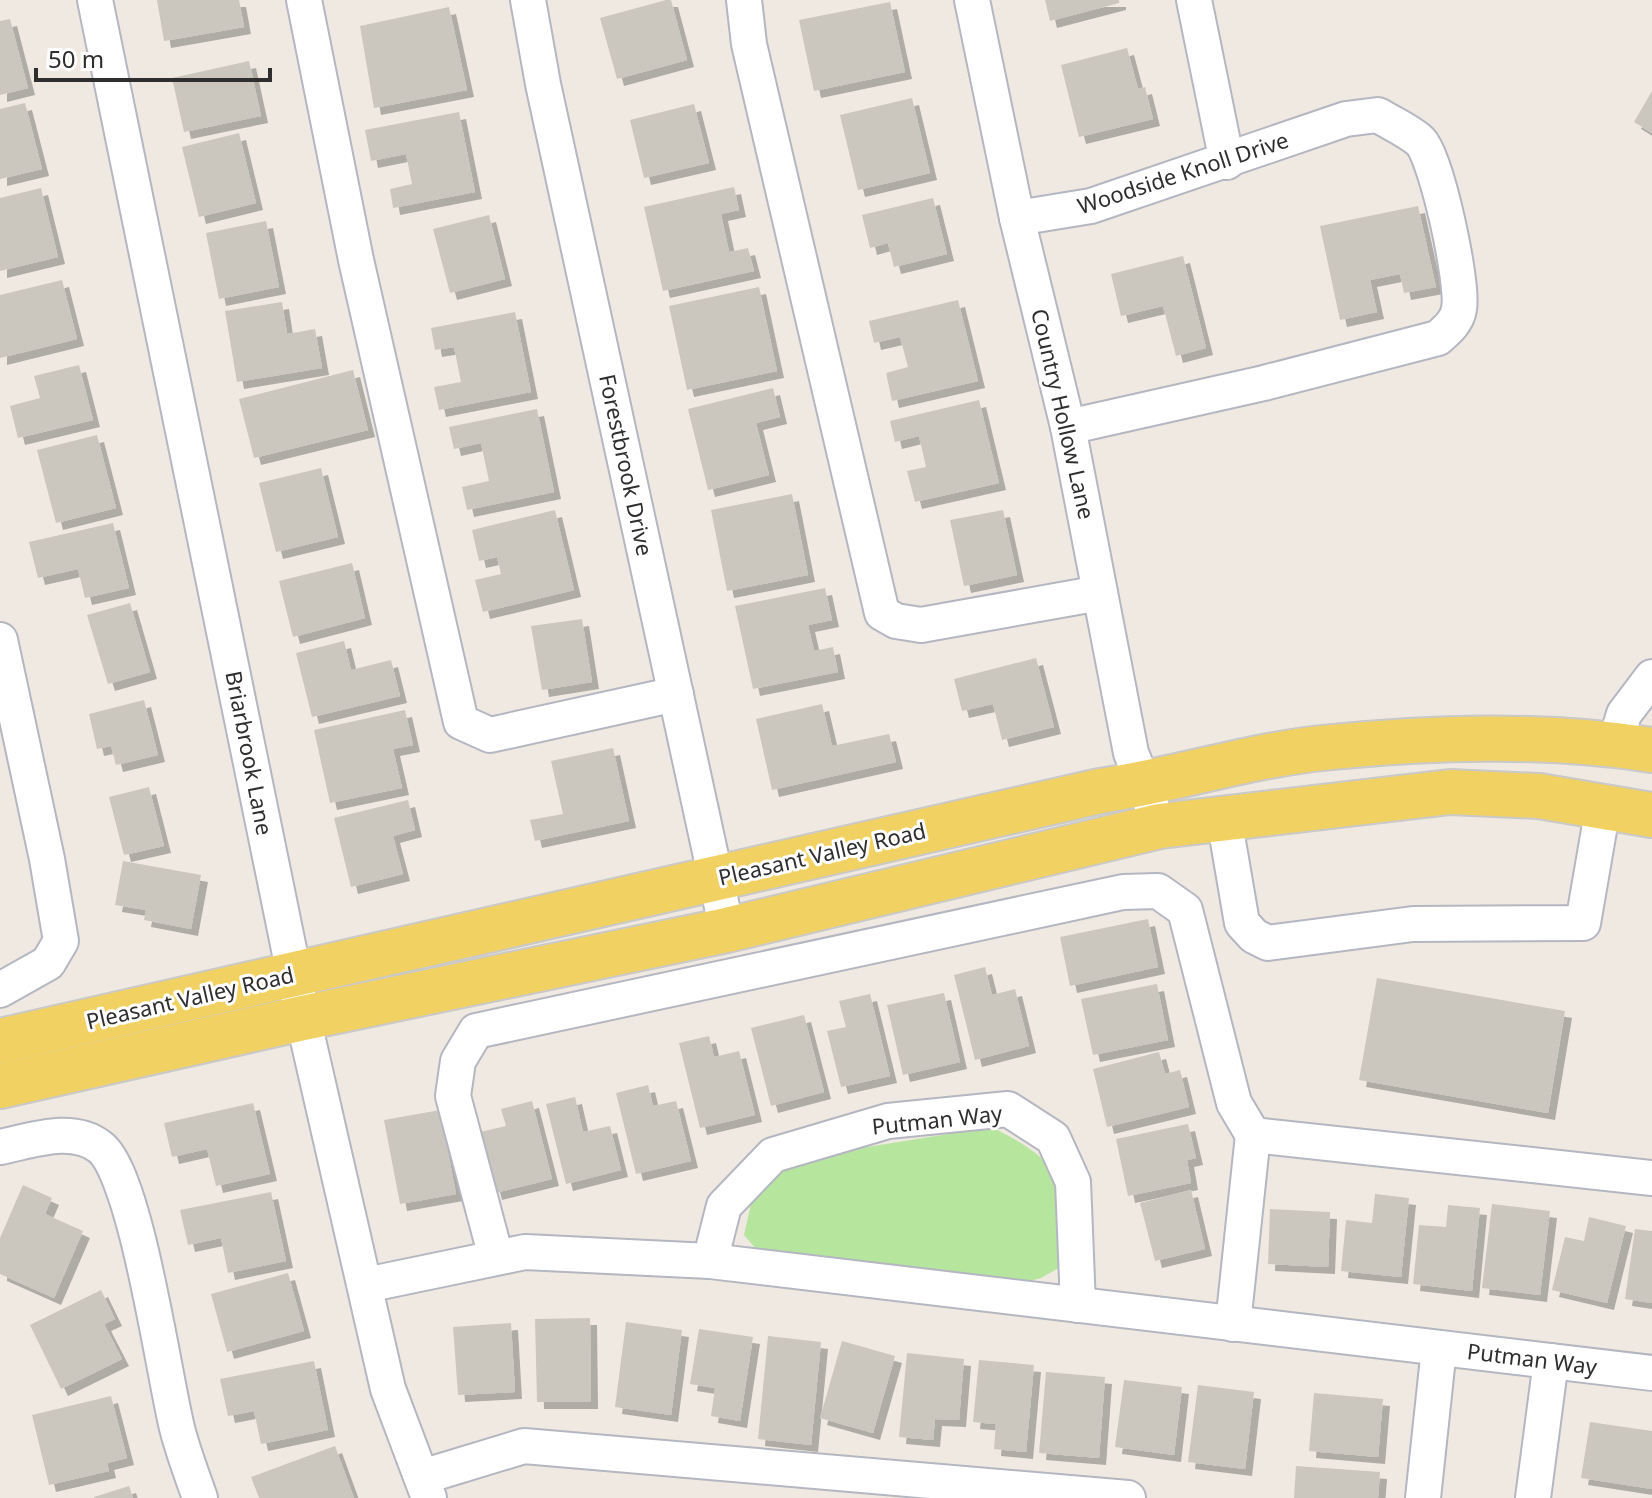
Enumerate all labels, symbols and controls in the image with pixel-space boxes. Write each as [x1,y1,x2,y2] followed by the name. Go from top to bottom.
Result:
[36,32,270,82] scale bar
[48,42,104,75] text: 50 m
[1073,124,1292,220] street label: Woodside Knoll Drive
[1025,306,1103,522] street label: Country Hollow Lane
[593,371,661,558] street label: Forestbrook Drive
[219,668,281,837] street label: Briarbrook Lane
[715,815,928,891] street label: Pleasant Valley Road
[83,959,296,1035] street label: Pleasant Valley Road
[870,1097,1004,1141] street label: Putman Way
[1465,1335,1600,1381] street label: Putman Way

